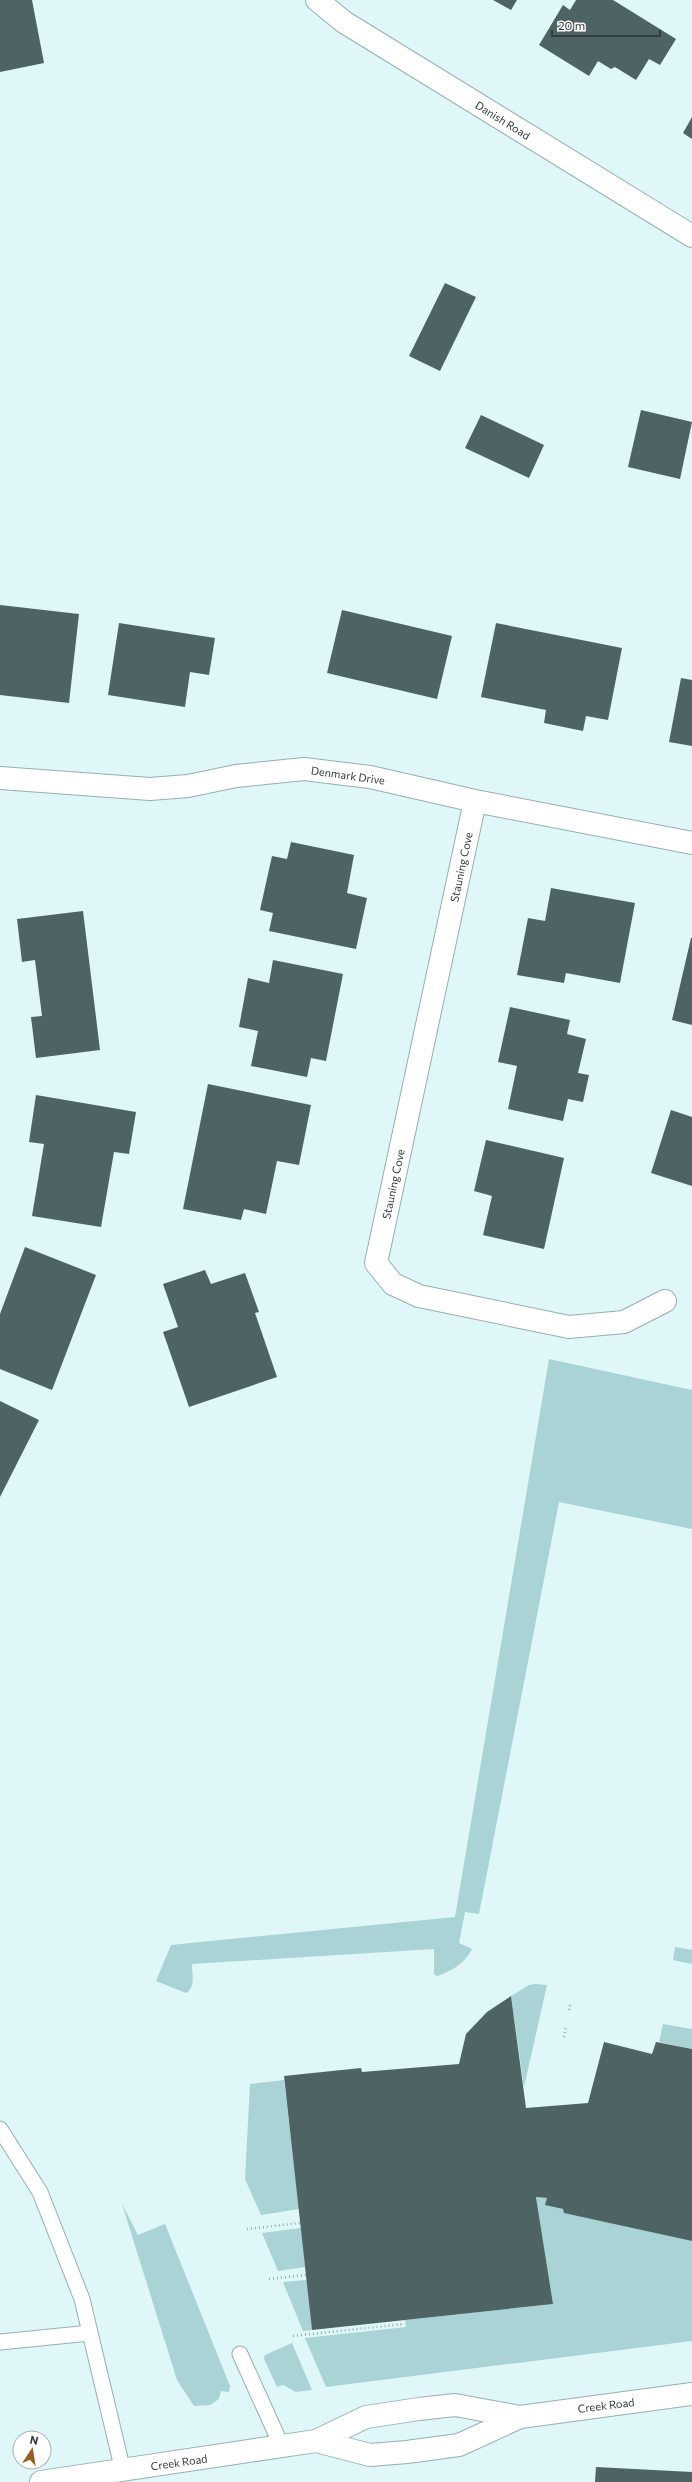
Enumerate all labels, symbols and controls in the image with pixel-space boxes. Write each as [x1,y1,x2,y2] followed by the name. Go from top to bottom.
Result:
[552,12,660,38] scale bar
[558,18,585,32] text: 20 m
[473,98,533,142] street label: Danish Road
[310,763,386,787] street label: Denmark Drive
[447,831,475,903] street label: Stauning Cove
[379,1148,407,1220] street label: Stauning Cove
[577,2395,635,2415] street label: Creek Road
[12,2430,52,2470] north arrow
[29,2433,40,2447] text: N
[150,2452,208,2472] street label: Creek Road

